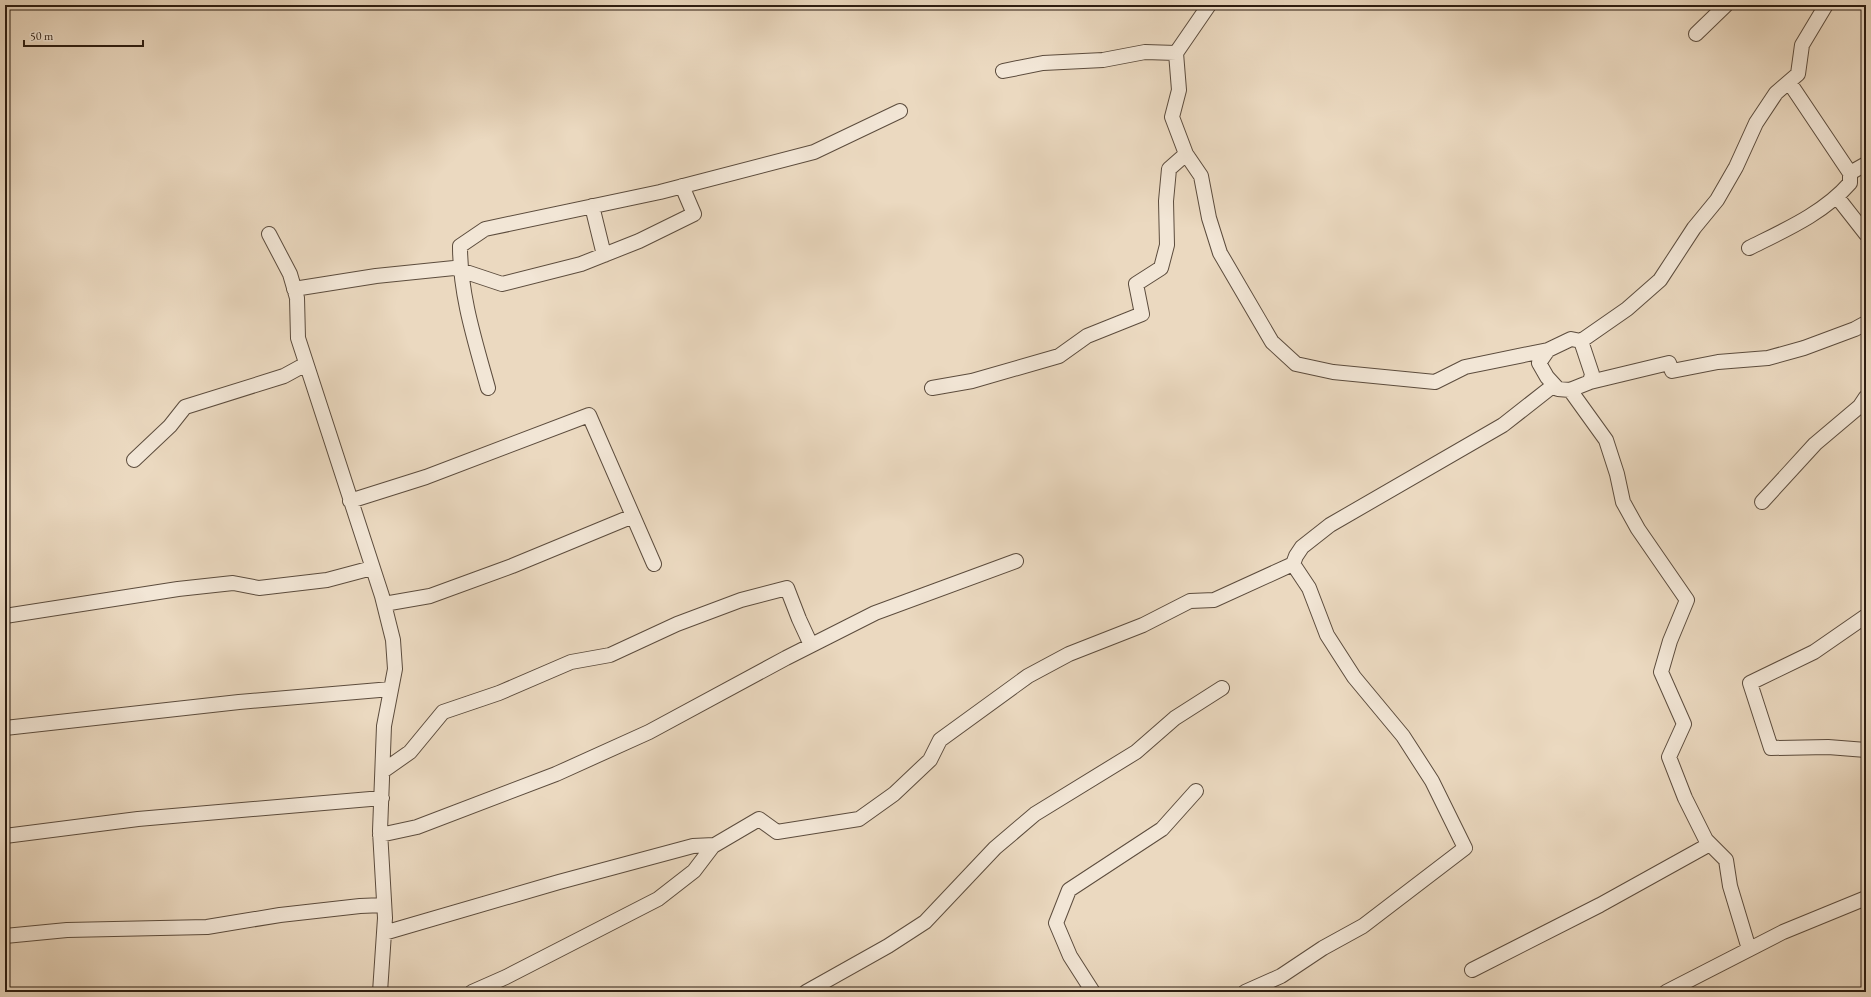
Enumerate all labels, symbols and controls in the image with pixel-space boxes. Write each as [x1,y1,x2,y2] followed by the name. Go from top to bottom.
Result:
[24,22,143,48] scale bar
[30,28,54,44] text: 50 m

